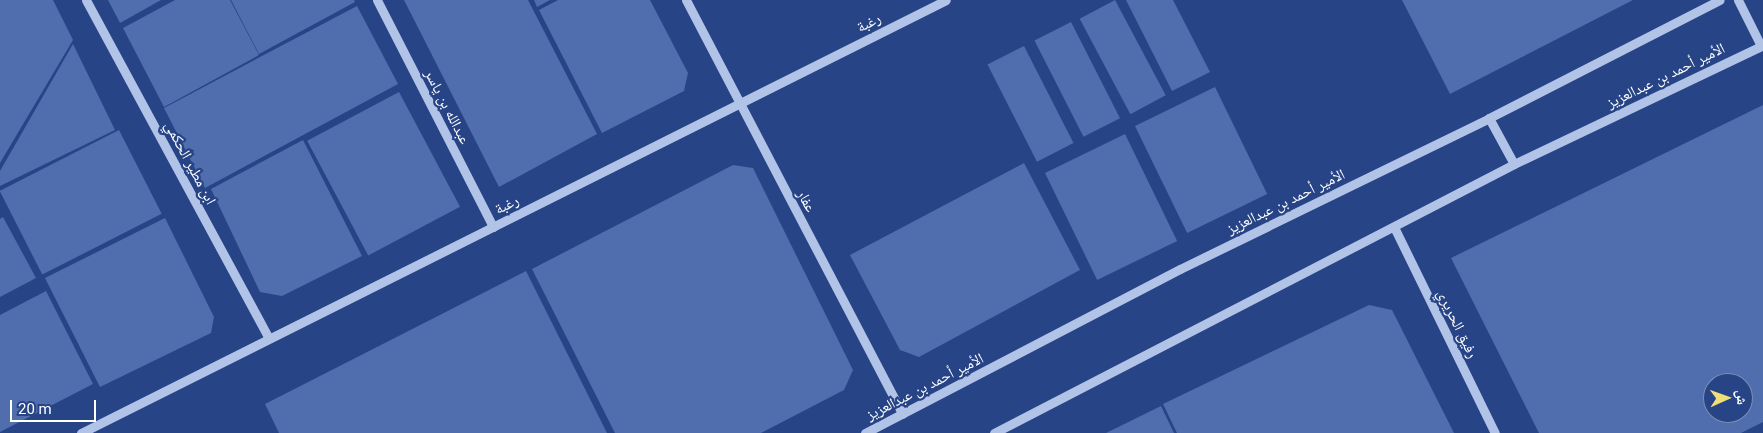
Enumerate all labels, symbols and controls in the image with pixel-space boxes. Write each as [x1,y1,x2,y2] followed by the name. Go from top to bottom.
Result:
[854,9,884,37] street label: رغبة
[1604,40,1728,112] street label: الأمير أحمد بن عبدالعزيز
[420,67,474,147] street label: عبدالله بن ياسر
[161,118,219,208] street label: ابن مطير الحكمي
[1224,166,1348,238] street label: الأمير أحمد بن عبدالعزيز
[793,187,819,215] street label: عفار
[492,191,522,219] street label: رغبة
[1433,287,1481,361] street label: رفيق الحريري
[863,350,987,424] street label: الأمير أحمد بن عبدالعزيز
[1703,373,1753,423] north arrow
[12,390,99,422] scale bar
[1734,390,1750,405] text: ش
[18,400,52,418] text: 20 m

